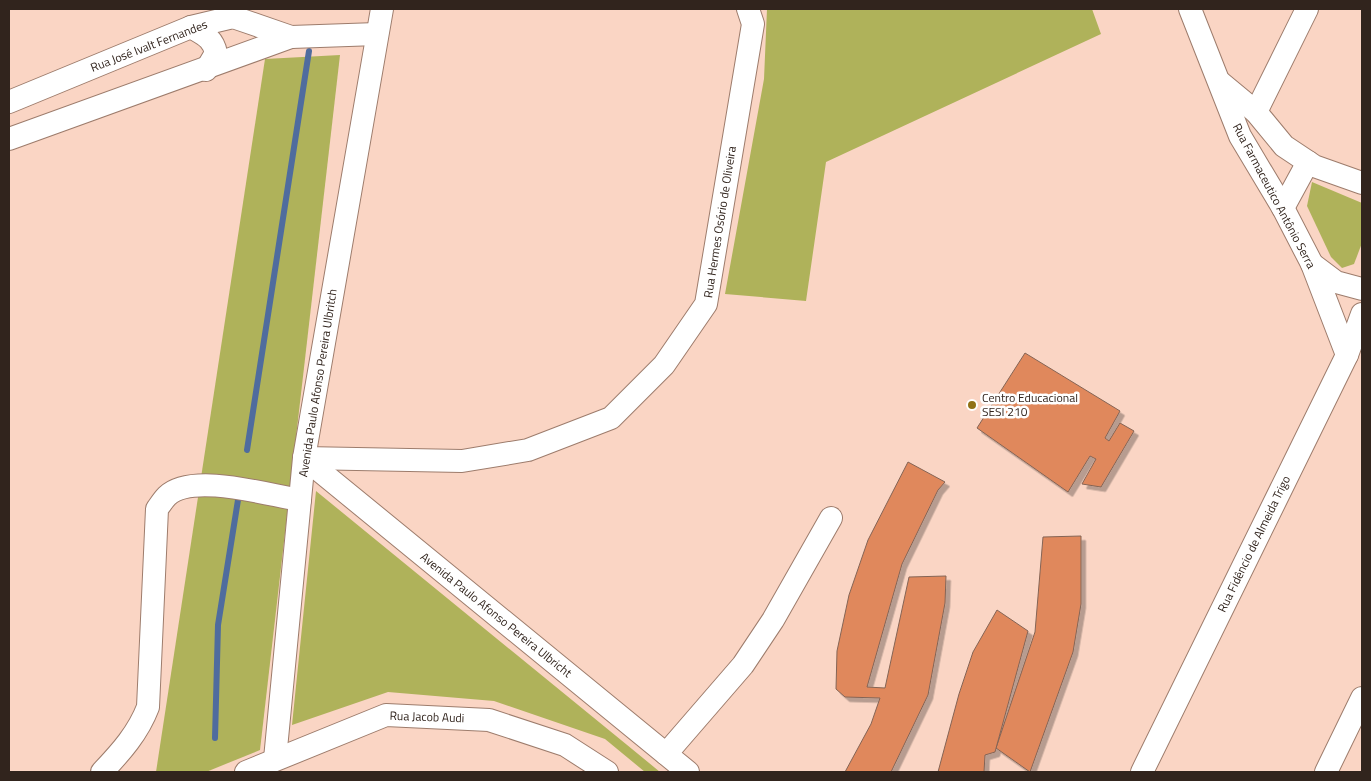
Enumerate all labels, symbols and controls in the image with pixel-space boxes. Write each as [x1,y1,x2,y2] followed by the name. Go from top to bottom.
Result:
[88,14,210,77] street label: Rua José Ivalt Fernandes
[1228,120,1321,272] street label: Rua Farmaceutico Antônio Serra
[698,145,741,299] street label: Rua Hermes Osório de Oliveira
[293,287,342,478] street label: Avenida Paulo Afonso Pereira Ulbritch
[982,388,1078,421] place label: Centro Educacional SESI 210
[966,399,978,411] marker: Centro Educacional SESI 210
[1212,472,1295,615] street label: Rua Fidêncio de Almeida Trigo
[416,547,577,682] street label: Avenida Paulo Afonso Pereira Ulbricht
[389,706,465,727] street label: Rua Jacob Audi

